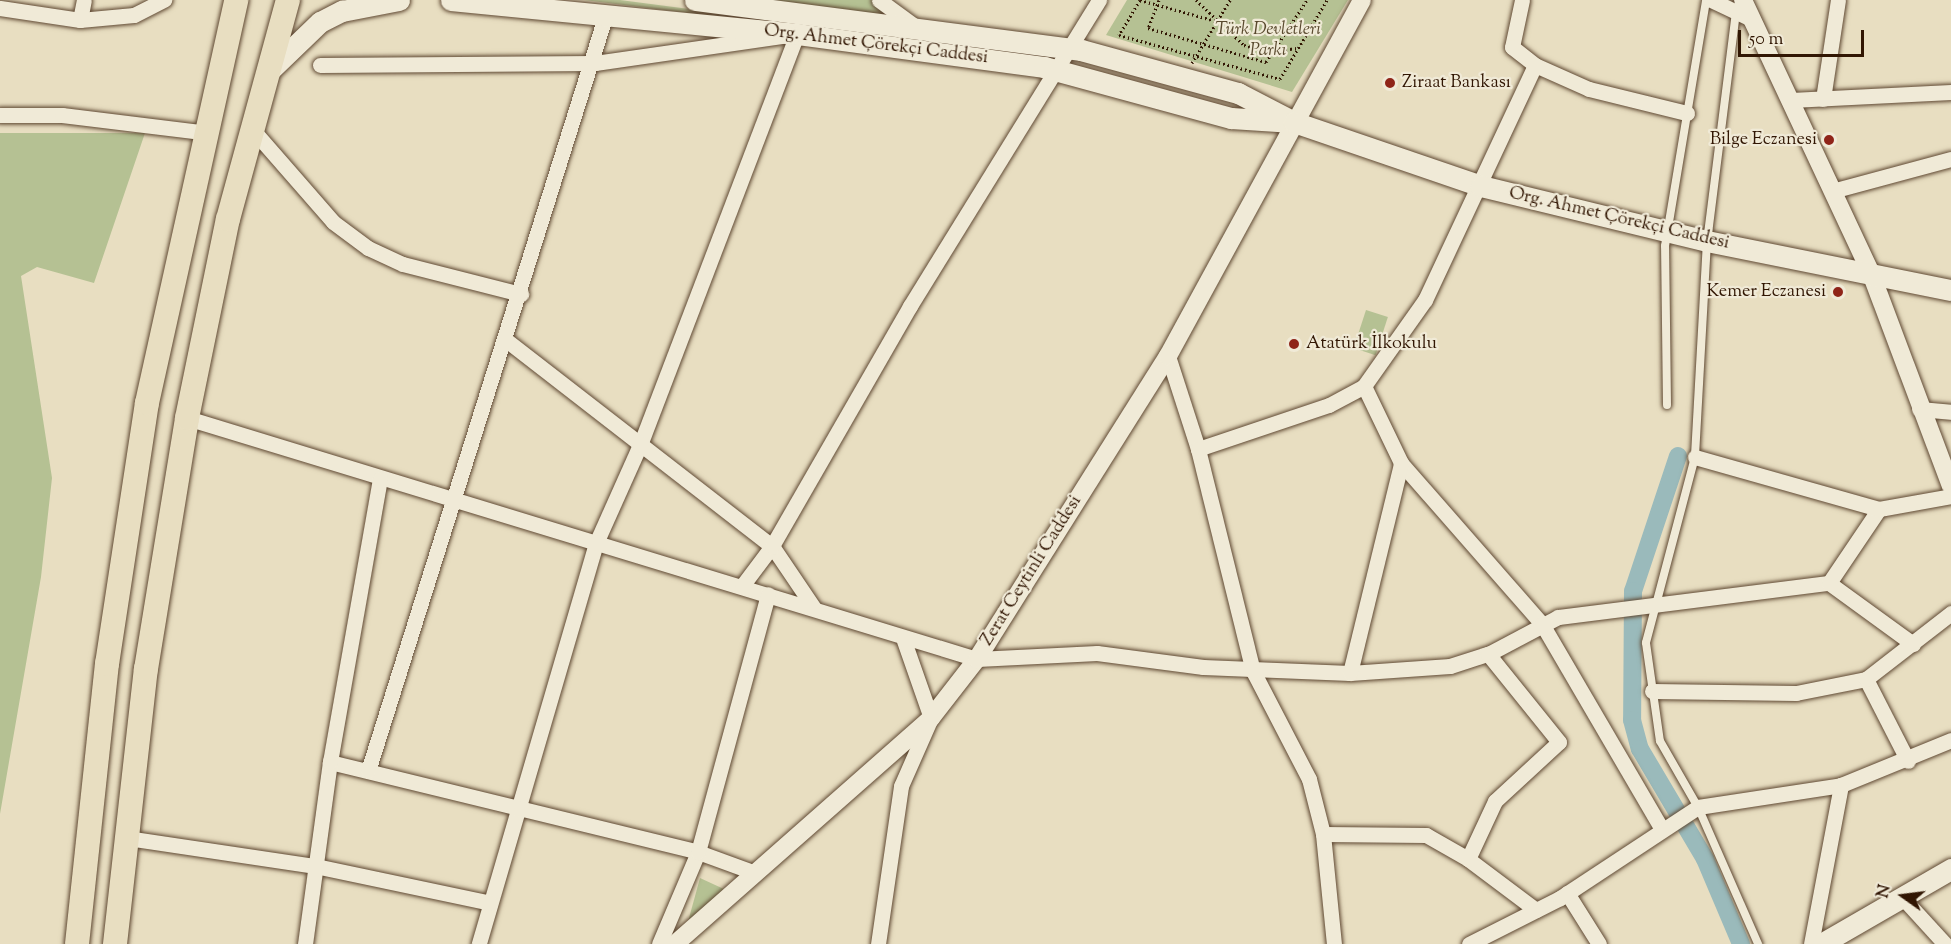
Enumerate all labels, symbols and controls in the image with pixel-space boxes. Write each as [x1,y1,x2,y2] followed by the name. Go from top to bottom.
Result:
[1741,18,1867,56] scale bar
[1215,20,1321,63] park label: Türk Devletleri Parkı
[763,21,989,69] street label: Org. Ahmet Çörekçi Caddesi
[1749,27,1783,53] text: 50 m
[1402,72,1511,94] place label: Ziraat Bankası
[1383,76,1397,90] marker: Ziraat Bankası
[1710,129,1817,151] place label: Bilge Eczanesi
[1822,133,1836,147] marker: Bilge Eczanesi
[1507,183,1731,255] street label: Org. Ahmet Çörekçi Caddesi
[1707,281,1826,303] place label: Kemer Eczanesi
[1831,285,1845,299] marker: Kemer Eczanesi
[1306,333,1437,355] place label: Atatürk İlkokulu
[1287,337,1301,351] marker: Atatürk İlkokulu
[977,492,1087,650] street label: Zerat Ceytinli Caddesi
[1873,866,1933,926] north arrow
[1872,883,1898,901] text: N

